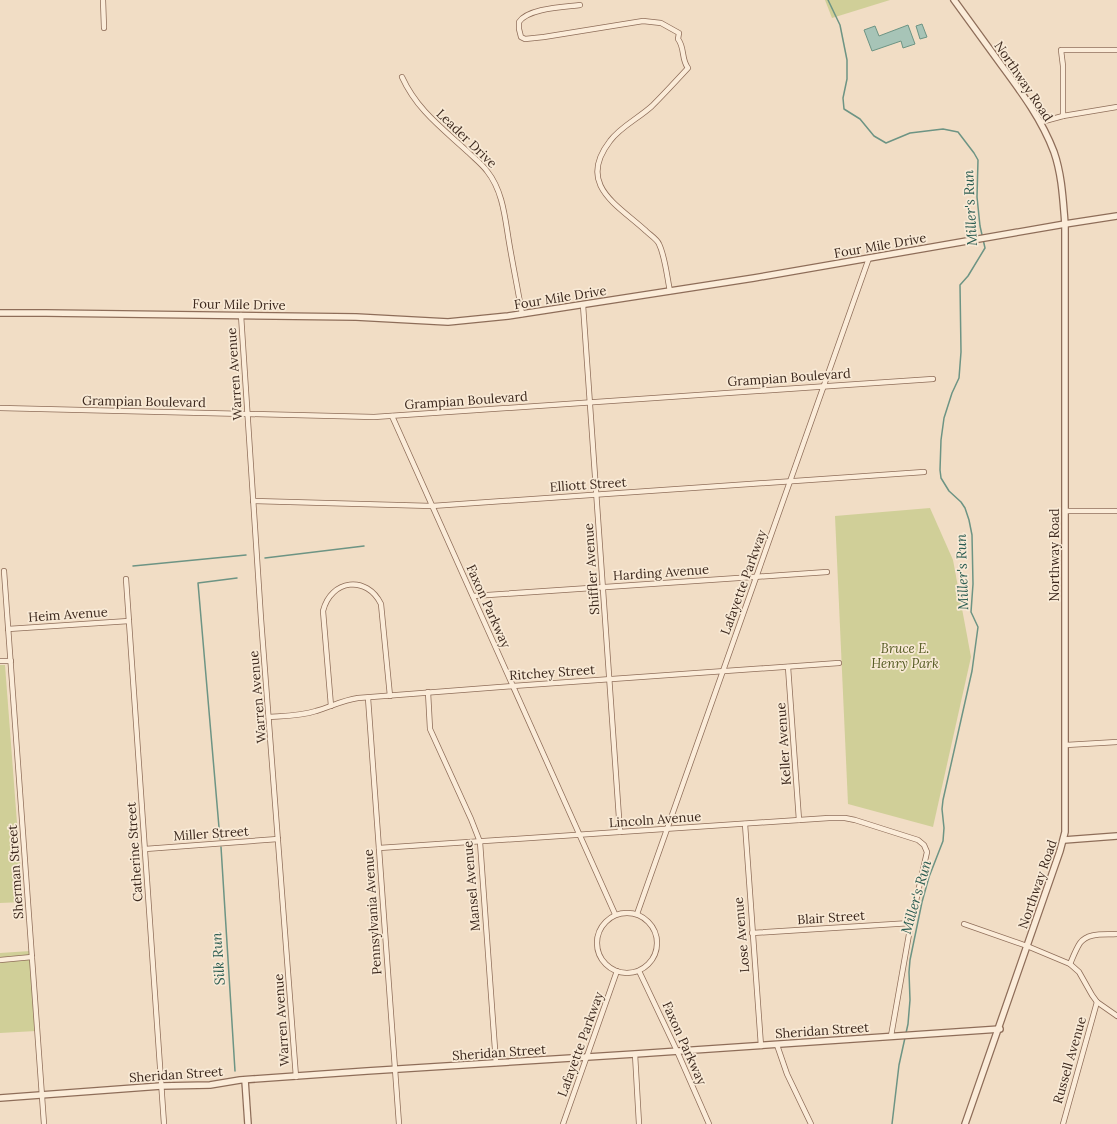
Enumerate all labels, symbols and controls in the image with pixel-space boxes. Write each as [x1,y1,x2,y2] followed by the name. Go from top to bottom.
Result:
[990,38,1057,125] street label: Northway Road
[433,105,500,171] street label: Leader Drive
[959,169,981,247] water label: Miller's Run
[833,229,928,262] street label: Four Mile Drive
[513,282,608,313] street label: Four Mile Drive
[192,295,286,314] street label: Four Mile Drive
[223,327,246,421] street label: Warren Avenue
[727,365,852,390] street label: Grampian Boulevard
[404,388,529,413] street label: Grampian Boulevard
[82,392,206,411] street label: Grampian Boulevard
[549,473,627,496] street label: Elliott Street
[1046,508,1063,602] street label: Northway Road
[580,523,603,615] street label: Shiffler Avenue
[717,527,770,637] street label: Lafayette Parkway
[952,533,972,610] water label: Miller's Run
[612,561,710,584] street label: Harding Avenue
[463,562,515,651] street label: Faxon Parkway
[28,603,108,626] street label: Heim Avenue
[871,640,939,672] park label: Bruce E. Henry Park
[245,650,270,744] street label: Warren Avenue
[509,661,595,684] street label: Ritchey Street
[772,702,795,786] street label: Keller Avenue
[123,801,146,902] street label: Catherine Street
[608,808,702,831] street label: Lincoln Avenue
[173,822,249,845] street label: Miller Street
[4,824,27,920] street label: Sherman Street
[1014,837,1061,931] street label: Northway Road
[459,840,484,932] street label: Mansel Avenue
[360,849,385,975] street label: Pennsylvania Avenue
[897,857,935,936] water label: Miller's Run
[730,896,753,973] street label: Lose Avenue
[797,907,865,928] street label: Blair Street
[207,932,229,986] water label: Silk Run
[270,973,293,1067] street label: Warren Avenue
[554,989,607,1099] street label: Lafayette Parkway
[659,999,711,1088] street label: Faxon Parkway
[1049,1015,1090,1106] street label: Russell Avenue
[774,1019,870,1042] street label: Sheridan Street
[451,1041,547,1064] street label: Sheridan Street
[128,1063,224,1086] street label: Sheridan Street

